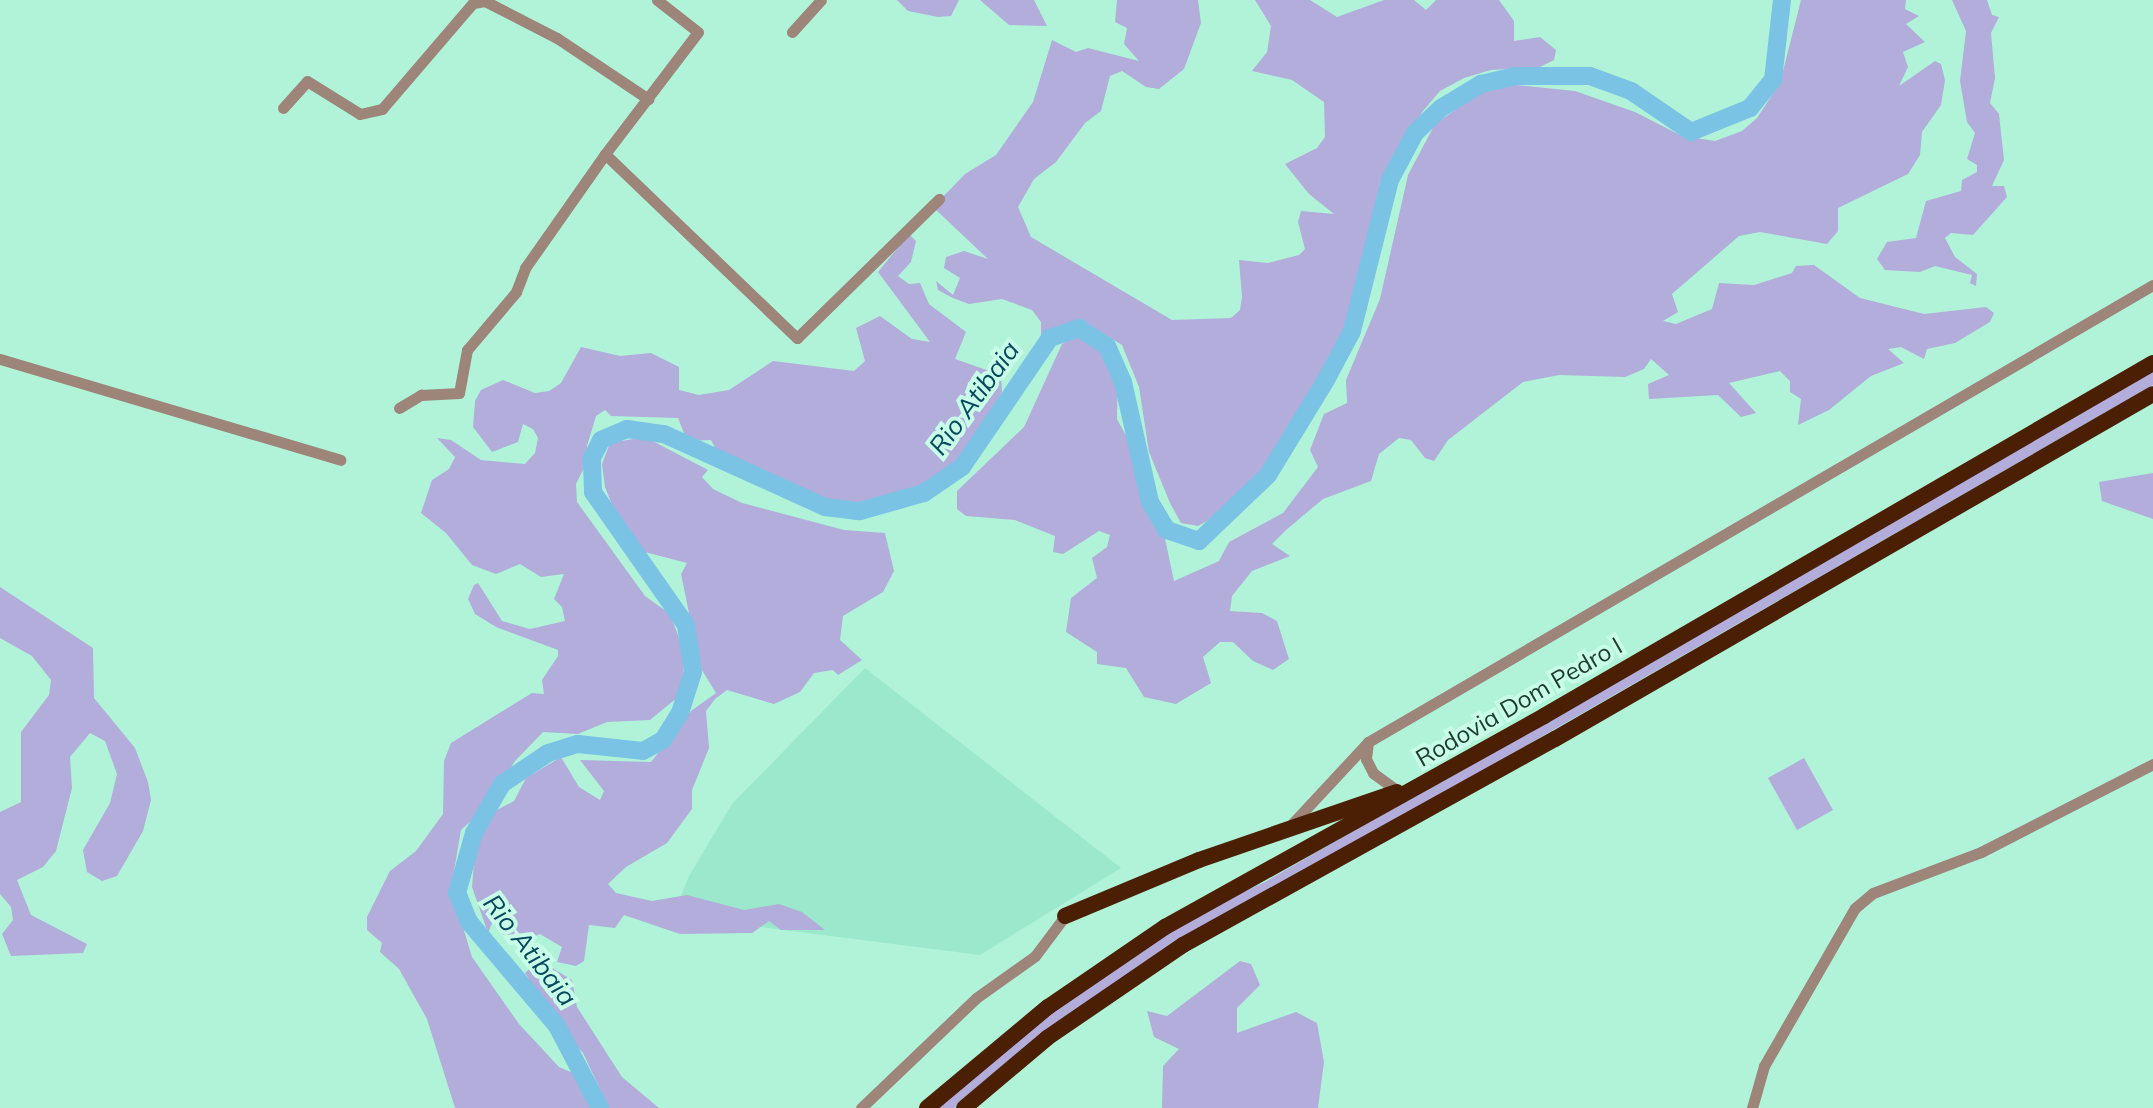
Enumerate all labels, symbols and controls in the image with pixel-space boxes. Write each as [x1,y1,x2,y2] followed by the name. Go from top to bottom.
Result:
[922,335,1026,461] water label: Rio Atibaia
[1411,631,1627,773] street label: Rodovia Dom Pedro I
[477,888,583,1012] water label: Rio Atibaia

